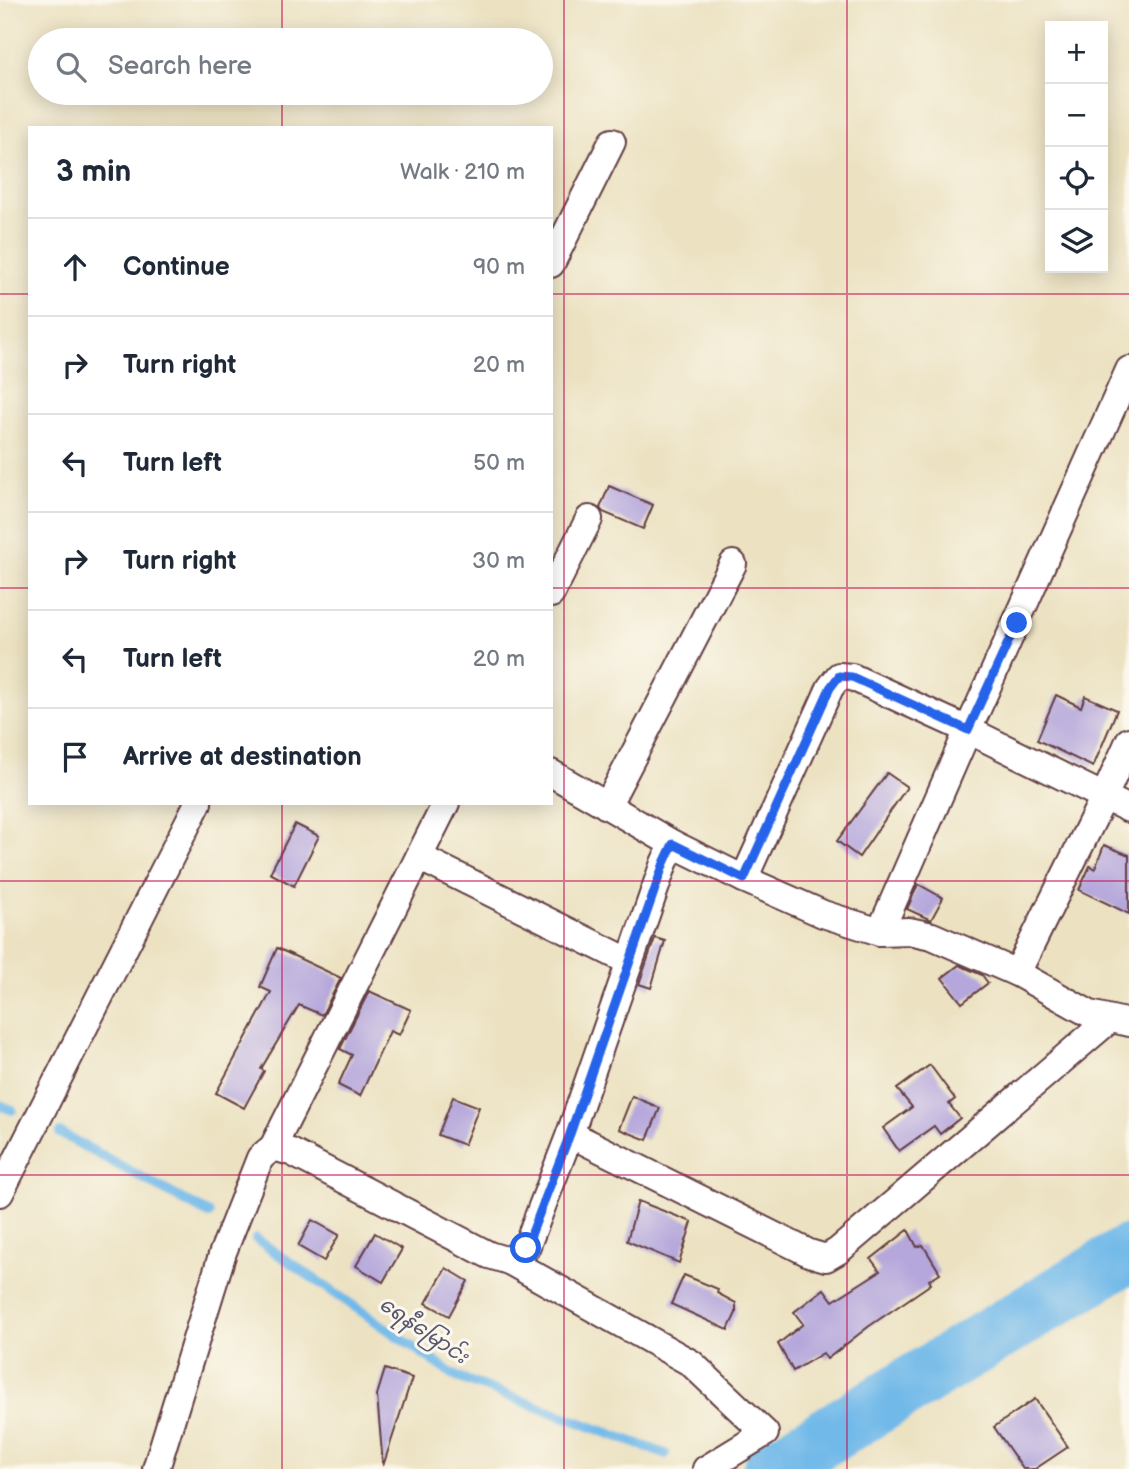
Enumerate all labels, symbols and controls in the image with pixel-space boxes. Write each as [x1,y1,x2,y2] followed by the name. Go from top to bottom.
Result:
[1045,21,1108,273] map controls
[1045,21,1108,84] button: +
[28,28,553,105] search box
[52,48,90,86] icon: search
[108,51,252,82] text: Search here
[1045,84,1108,147] button: −
[1045,147,1108,210] button: locate
[56,154,131,190] text: 3 min
[400,158,525,186] text: Walk · 210 m
[1045,210,1108,273] button: layers
[56,248,94,286] icon: ahead
[123,252,230,283] text: Continue
[473,253,525,281] text: 90 m
[56,346,94,384] icon: right
[123,350,236,381] text: Turn right
[473,351,525,379] text: 20 m
[56,444,94,482] icon: left
[123,448,222,479] text: Turn left
[473,449,525,477] text: 50 m
[56,542,94,580] icon: right
[123,546,236,577] text: Turn right
[472,547,525,575] text: 30 m
[1001,607,1032,638] route end
[56,640,94,678] icon: left
[123,644,222,675] text: Turn left
[473,645,525,673] text: 20 m
[56,738,94,776] icon: arrive
[123,742,362,773] text: Arrive at destination
[510,1232,541,1263] route start
[372,1289,476,1374] water label: ရေနီမြောင်း

